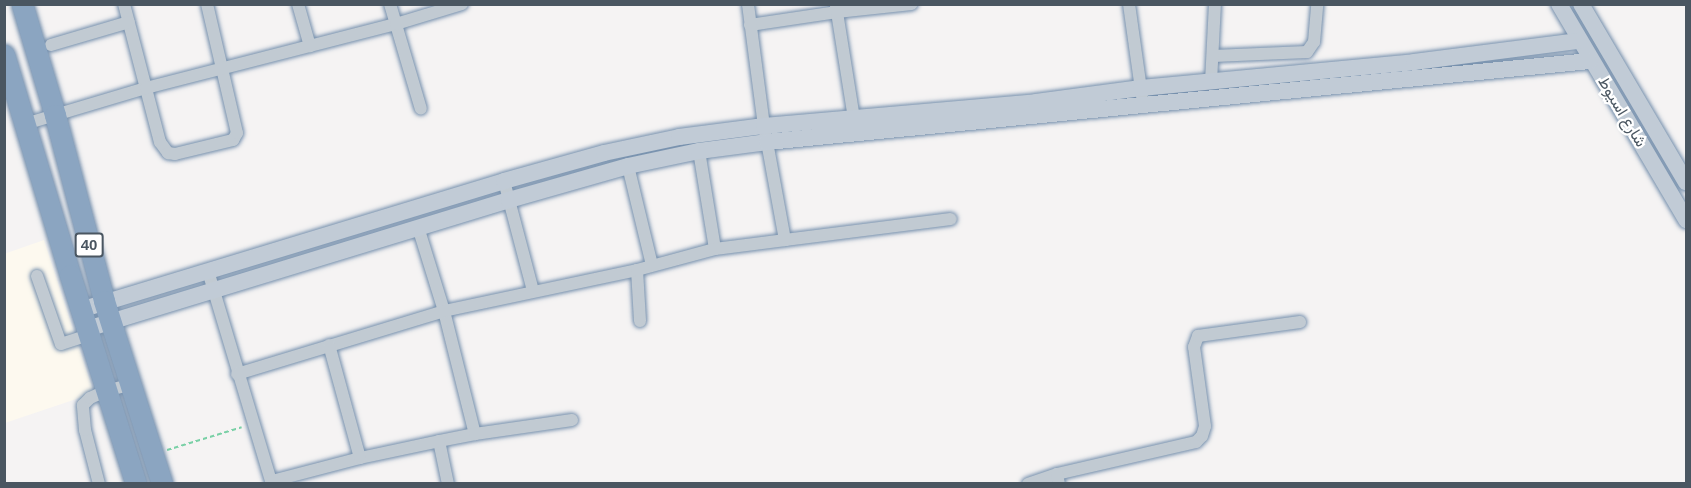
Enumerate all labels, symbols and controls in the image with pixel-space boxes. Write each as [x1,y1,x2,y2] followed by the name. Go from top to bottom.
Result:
[1594,73,1650,151] street label: شارع اسيوط
[74,233,104,257] road number: 40

